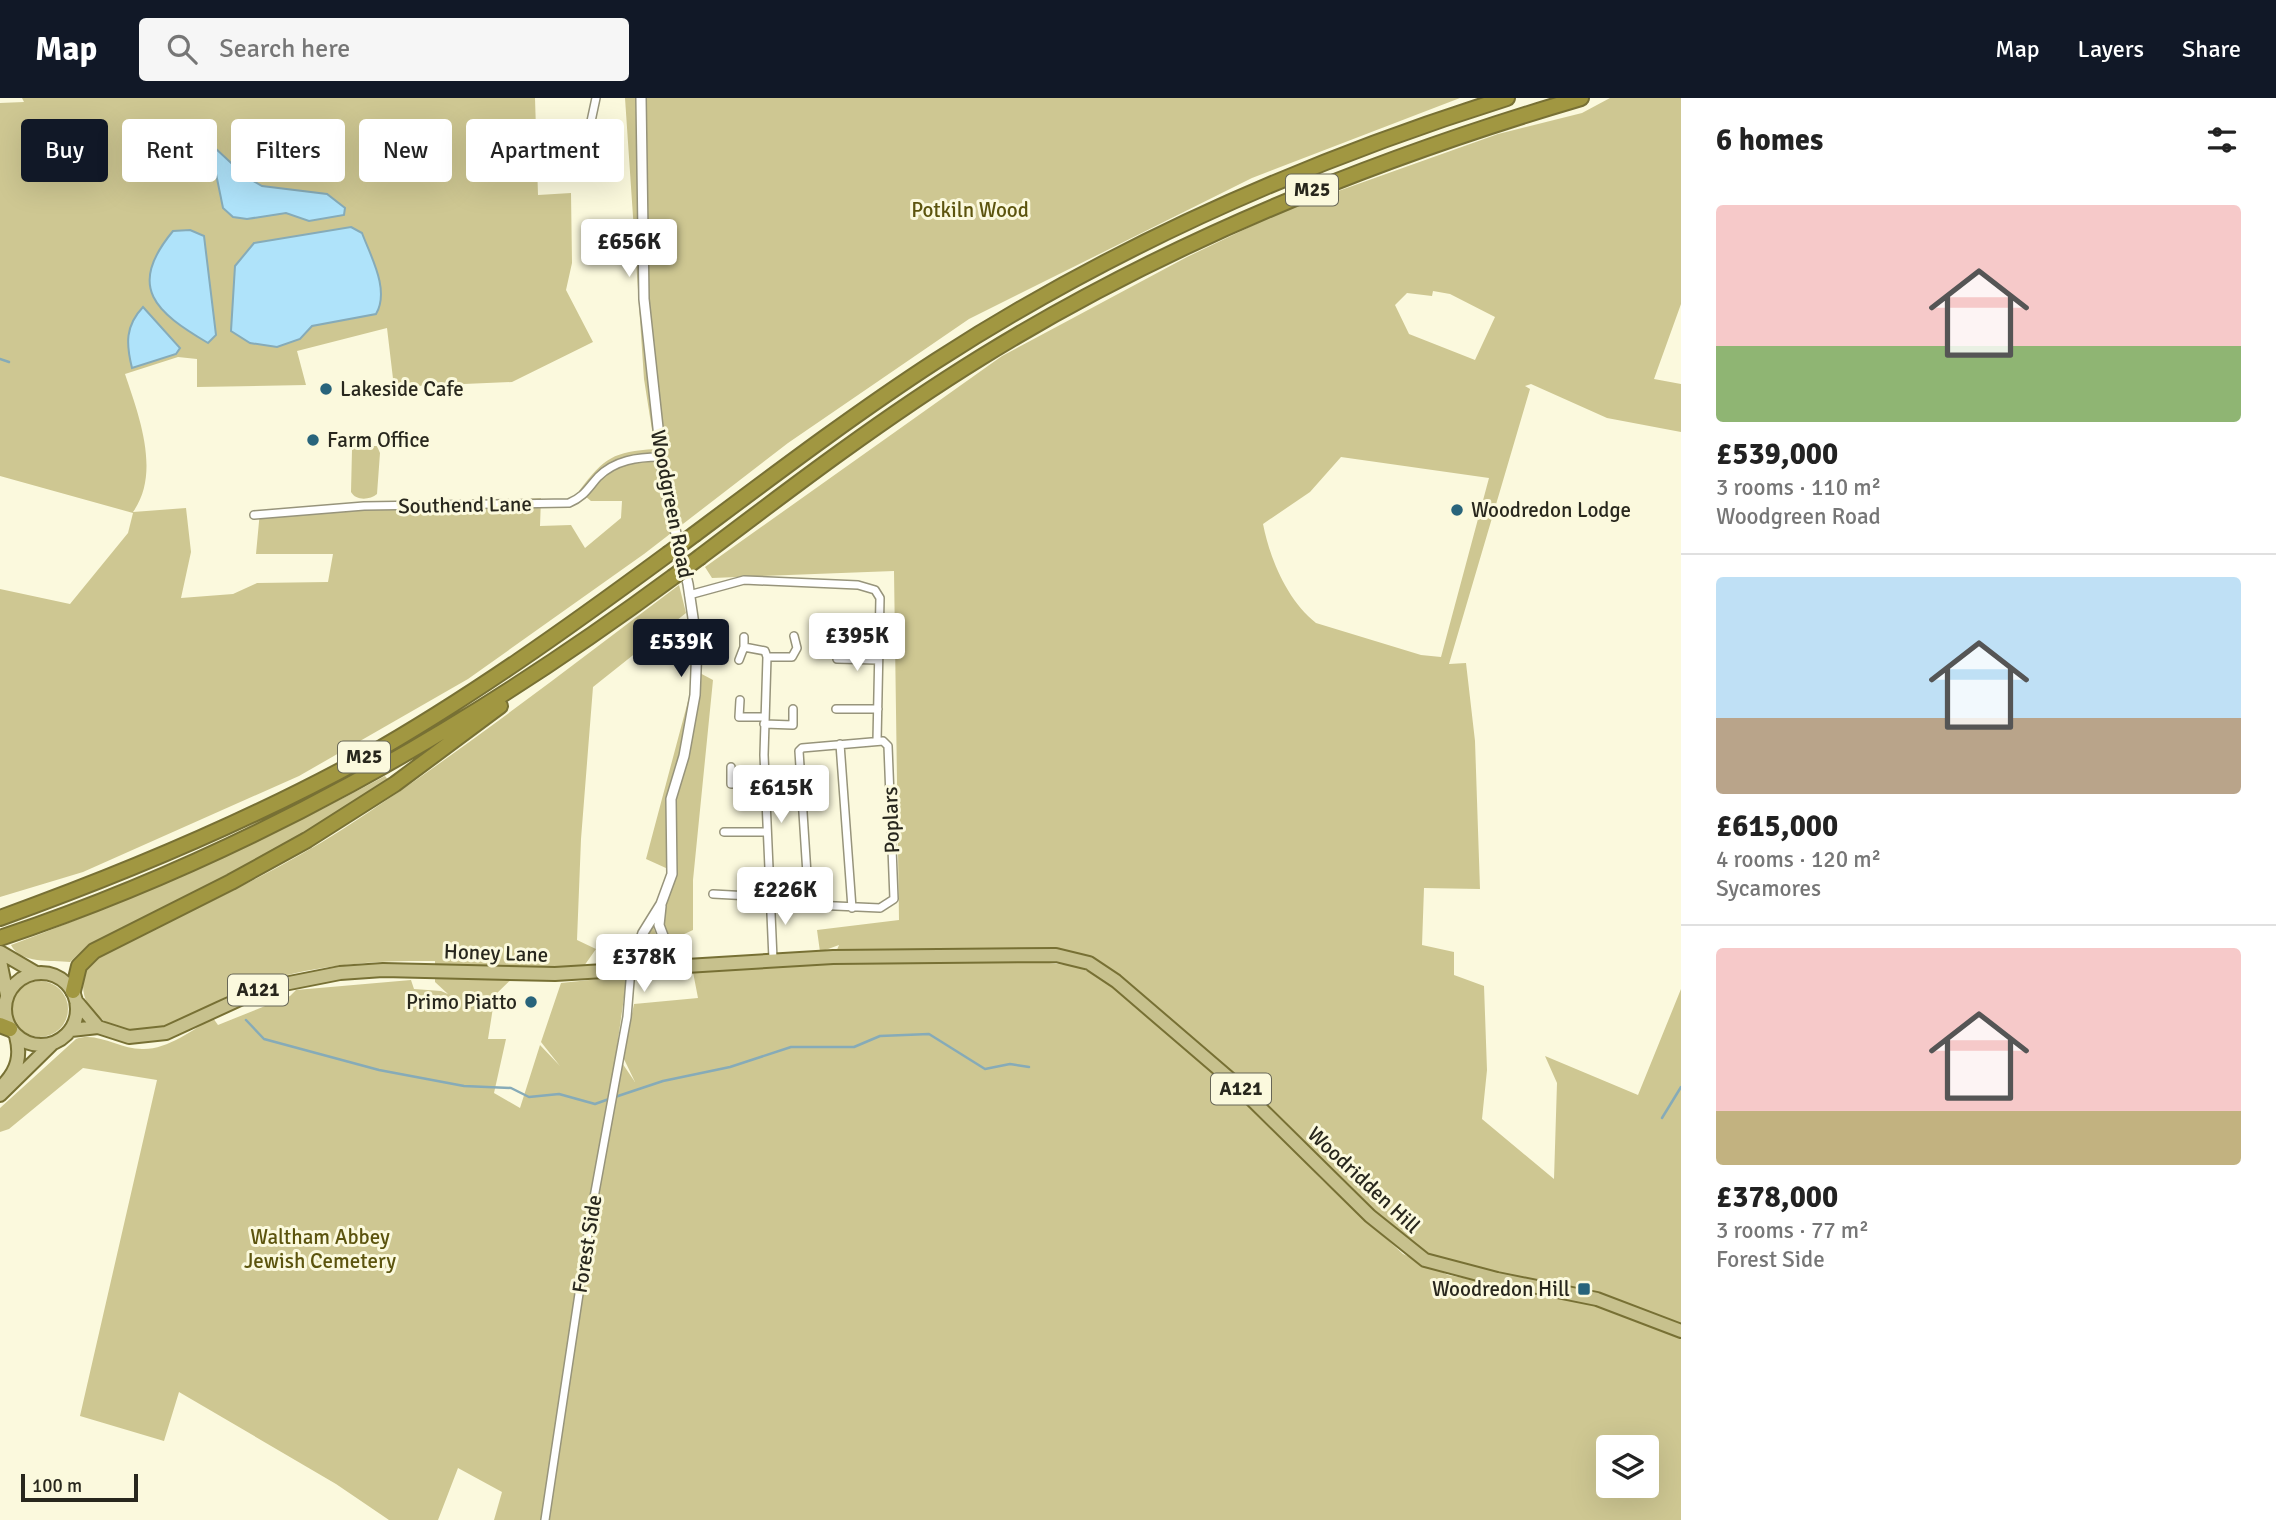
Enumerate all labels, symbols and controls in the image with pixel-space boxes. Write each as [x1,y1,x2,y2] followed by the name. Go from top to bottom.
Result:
[139,18,629,81] search box
[35,29,97,70] text: Map
[163,30,201,68] icon: search
[219,33,350,65] text: Search here
[1995,34,2040,64] text: Map
[2078,34,2144,64] text: Layers
[2182,34,2241,64] text: Share
[21,119,108,182] chip: Buy
[122,119,217,182] chip: Rent
[231,119,345,182] chip: Filters
[359,119,452,182] chip: New
[466,119,624,182] chip: Apartment
[2203,121,2241,159] icon: filters
[1716,122,1823,159] text: 6 homes
[1286,174,1338,206] road number: M25
[911,197,1029,223] park label: Potkiln Wood
[580,220,678,279] pin: £656K
[597,227,661,256] text: £656K
[1916,250,2042,376] icon: home
[340,376,464,402] place label: Lakeside Cafe
[318,381,334,397] marker: Lakeside Cafe
[327,427,430,453] place label: Farm Office
[645,428,699,580] street label: Woodgreen Road
[305,432,321,448] marker: Farm Office
[1716,436,1838,473] text: £539,000
[1716,473,1881,502] text: 3 rooms · 110 m²
[398,491,532,519] street label: Southend Lane
[1471,497,1631,523] place label: Woodredon Lodge
[1449,502,1465,518] marker: Woodredon Lodge
[1716,502,1881,531] text: Woodgreen Road
[808,614,906,673] pin: £395K
[632,620,730,679] pin: £539K
[825,621,889,650] text: £395K
[1916,622,2042,748] icon: home
[649,627,713,656] text: £539K
[338,742,390,772] road number: M25
[732,766,830,825] pin: £615K
[749,773,813,802] text: £615K
[877,786,905,854] street label: Poplars
[1716,808,1838,845] text: £615,000
[1716,845,1881,874] text: 4 rooms · 120 m²
[736,868,834,927] pin: £226K
[1716,874,1821,903] text: Sycamores
[753,875,817,904] text: £226K
[595,934,693,994] pin: £378K
[443,938,549,968] street label: Honey Lane
[612,942,676,971] text: £378K
[228,974,288,1006] road number: A121
[406,989,517,1015] place label: Primo Piatto
[1916,993,2042,1119] icon: home
[523,994,539,1010] marker: Primo Piatto
[1211,1074,1271,1105] road number: A121
[1302,1121,1426,1239] street label: Woodridden Hill
[1716,1179,1838,1216] text: £378,000
[566,1193,608,1295] street label: Forest Side
[1716,1216,1869,1245] text: 3 rooms · 77 m²
[244,1224,396,1274] park label: Waltham Abbey Jewish Cemetery
[1716,1245,1825,1274] text: Forest Side
[1432,1276,1570,1302] place label: Woodredon Hill
[1576,1281,1592,1297] marker: Woodredon Hill
[1596,1435,1659,1498] map controls
[1596,1435,1659,1498] button: layers
[21,1471,138,1503] scale bar
[32,1474,82,1498] text: 100 m

